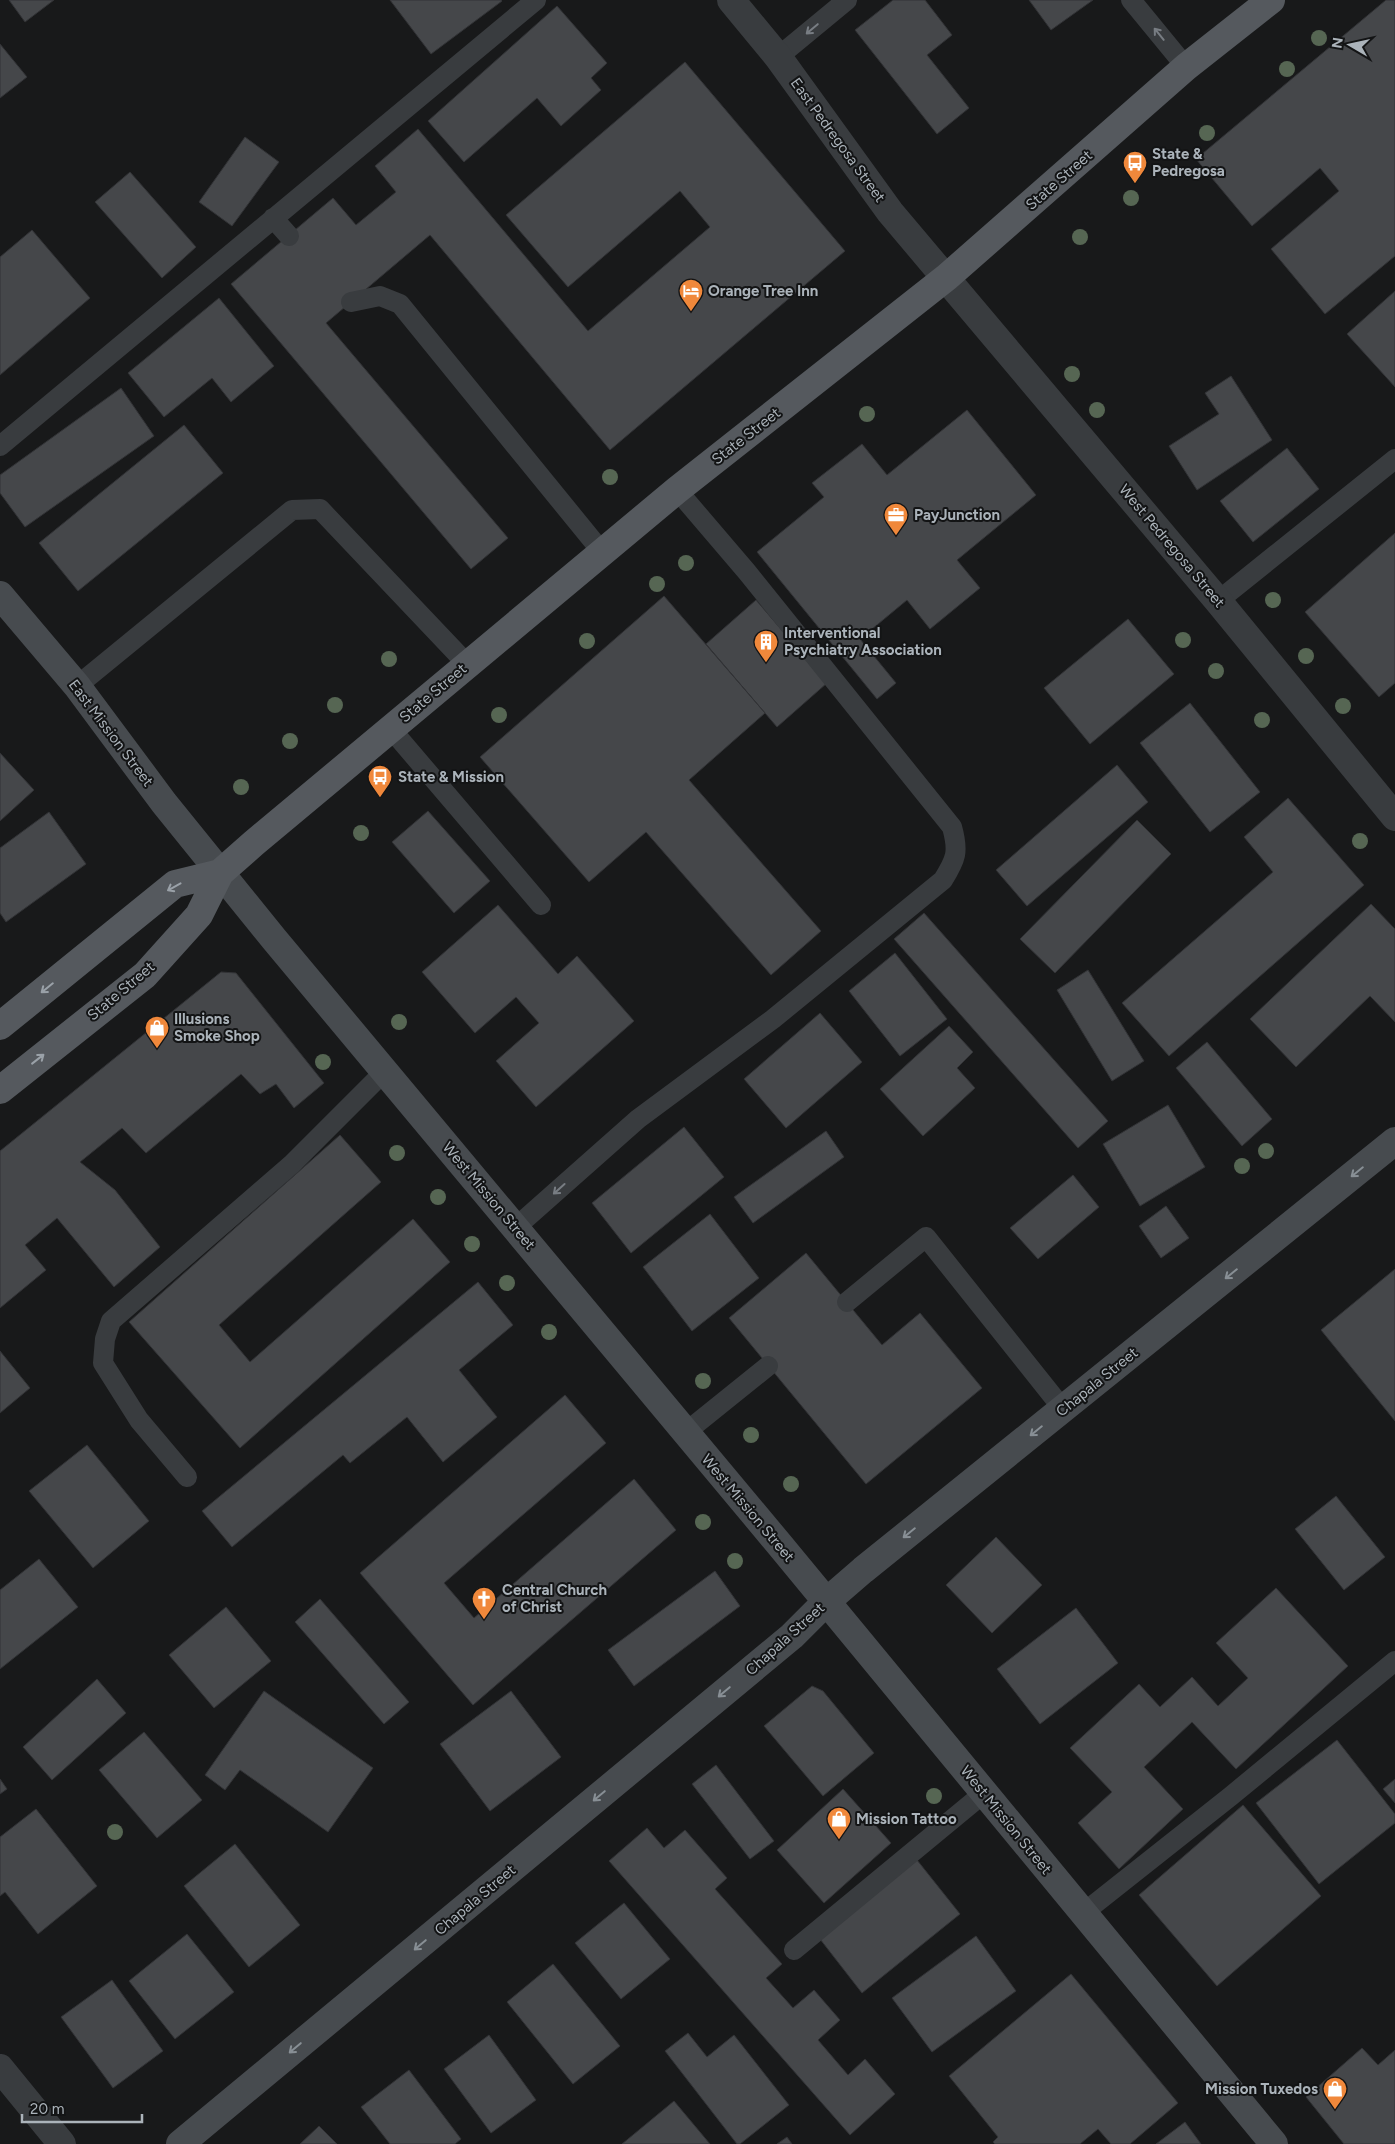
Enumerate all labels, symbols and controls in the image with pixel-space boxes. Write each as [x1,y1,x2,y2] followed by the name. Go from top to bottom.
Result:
[1325,20,1375,70] north arrow
[806,23,819,34] one-way arrow
[1153,27,1164,40] one-way arrow
[1328,36,1347,50] text: N
[787,74,889,206] street label: East Pedregosa Street
[1152,145,1225,180] place label: State & Pedregosa
[1022,146,1096,214] street label: State Street
[1122,150,1148,184] bus stop icon: State & Pedregosa
[678,278,704,312] hotel icon: Orange Tree Inn
[708,282,818,300] place label: Orange Tree Inn
[708,403,784,468] street label: State Street
[1115,481,1229,611] street label: West Pedregosa Street
[883,502,909,536] office icon: PayJunction
[914,506,1000,524] place label: PayJunction
[784,624,942,659] place label: Interventional Psychiatry Association
[753,629,779,663] building icon: Interventional Psychiatry Association
[396,660,470,726] street label: State Street
[65,676,157,790] street label: East Mission Street
[367,764,393,798] bus stop icon: State & Mission
[398,768,504,786] place label: State & Mission
[167,882,182,892] one-way arrow
[84,958,158,1024] street label: State Street
[41,982,54,993] one-way arrow
[174,1010,260,1045] place label: Illusions Smoke Shop
[144,1015,170,1049] shop icon: Illusions Smoke Shop
[31,1054,44,1065] one-way arrow
[439,1139,539,1254] street label: West Mission Street
[1351,1166,1364,1177] one-way arrow
[552,1184,565,1195] one-way arrow
[1224,1268,1237,1279] one-way arrow
[1052,1343,1142,1420] street label: Chapala Street
[1030,1425,1043,1436] one-way arrow
[698,1451,798,1566] street label: West Mission Street
[903,1527,916,1538] one-way arrow
[502,1581,607,1616] place label: Central Church of Christ
[471,1586,497,1620] church icon: Central Church of Christ
[742,1599,828,1679] street label: Chapala Street
[718,1687,731,1698] one-way arrow
[957,1762,1056,1878] street label: West Mission Street
[593,1791,606,1802] one-way arrow
[826,1806,852,1840] shop icon: Mission Tattoo
[856,1810,957,1828] place label: Mission Tattoo
[431,1861,519,1939] street label: Chapala Street
[414,1939,427,1950] one-way arrow
[289,2043,302,2054] one-way arrow
[1322,2076,1348,2110] shop icon: Mission Tuxedos
[1205,2080,1318,2098] place label: Mission Tuxedos
[22,2092,142,2124] scale bar
[30,2100,64,2118] text: 20 m

